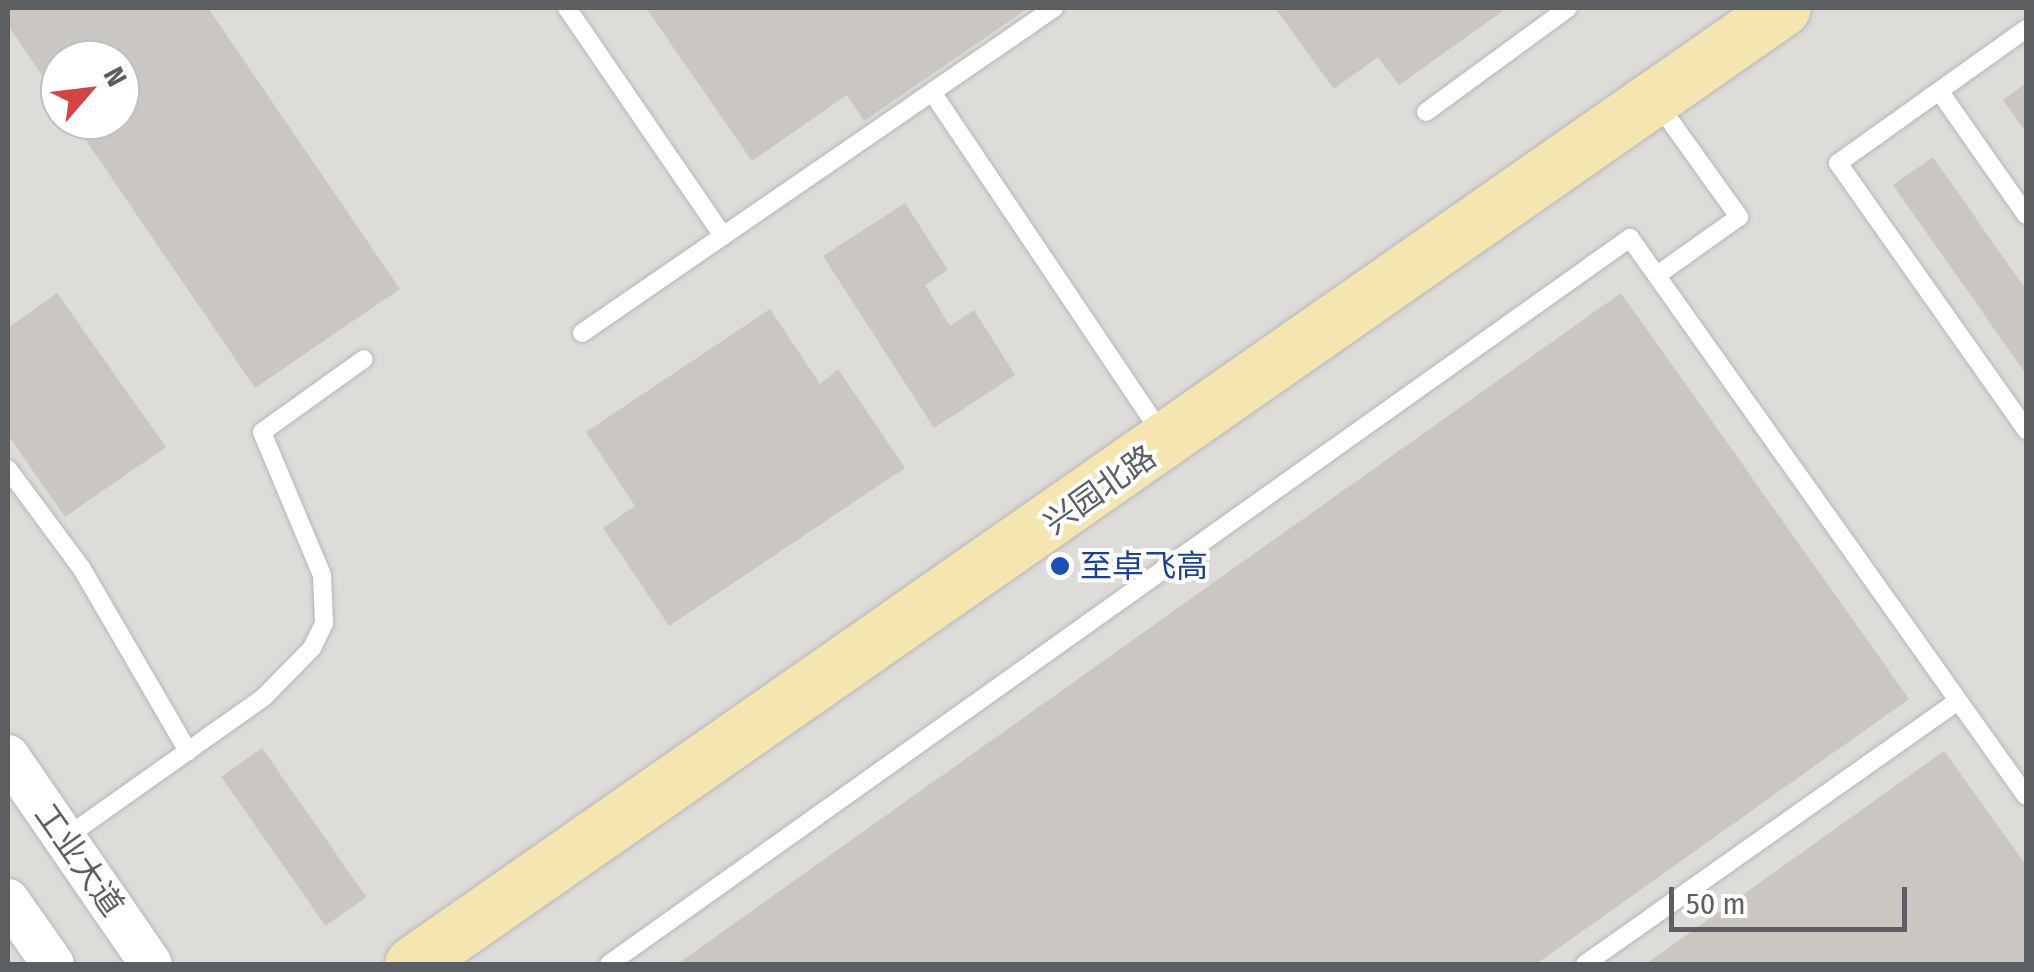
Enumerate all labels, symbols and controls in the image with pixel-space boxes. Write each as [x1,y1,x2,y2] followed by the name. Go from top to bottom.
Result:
[40,40,140,140] north arrow
[97,61,134,92] text: N
[1037,438,1163,542] street label: 兴园北路
[1080,547,1208,585] place label: 至卓飞高
[1049,555,1071,577] marker: 至卓飞高
[27,797,131,923] street label: 工业大道
[1674,867,1912,929] scale bar
[1686,886,1746,922] text: 50 m

